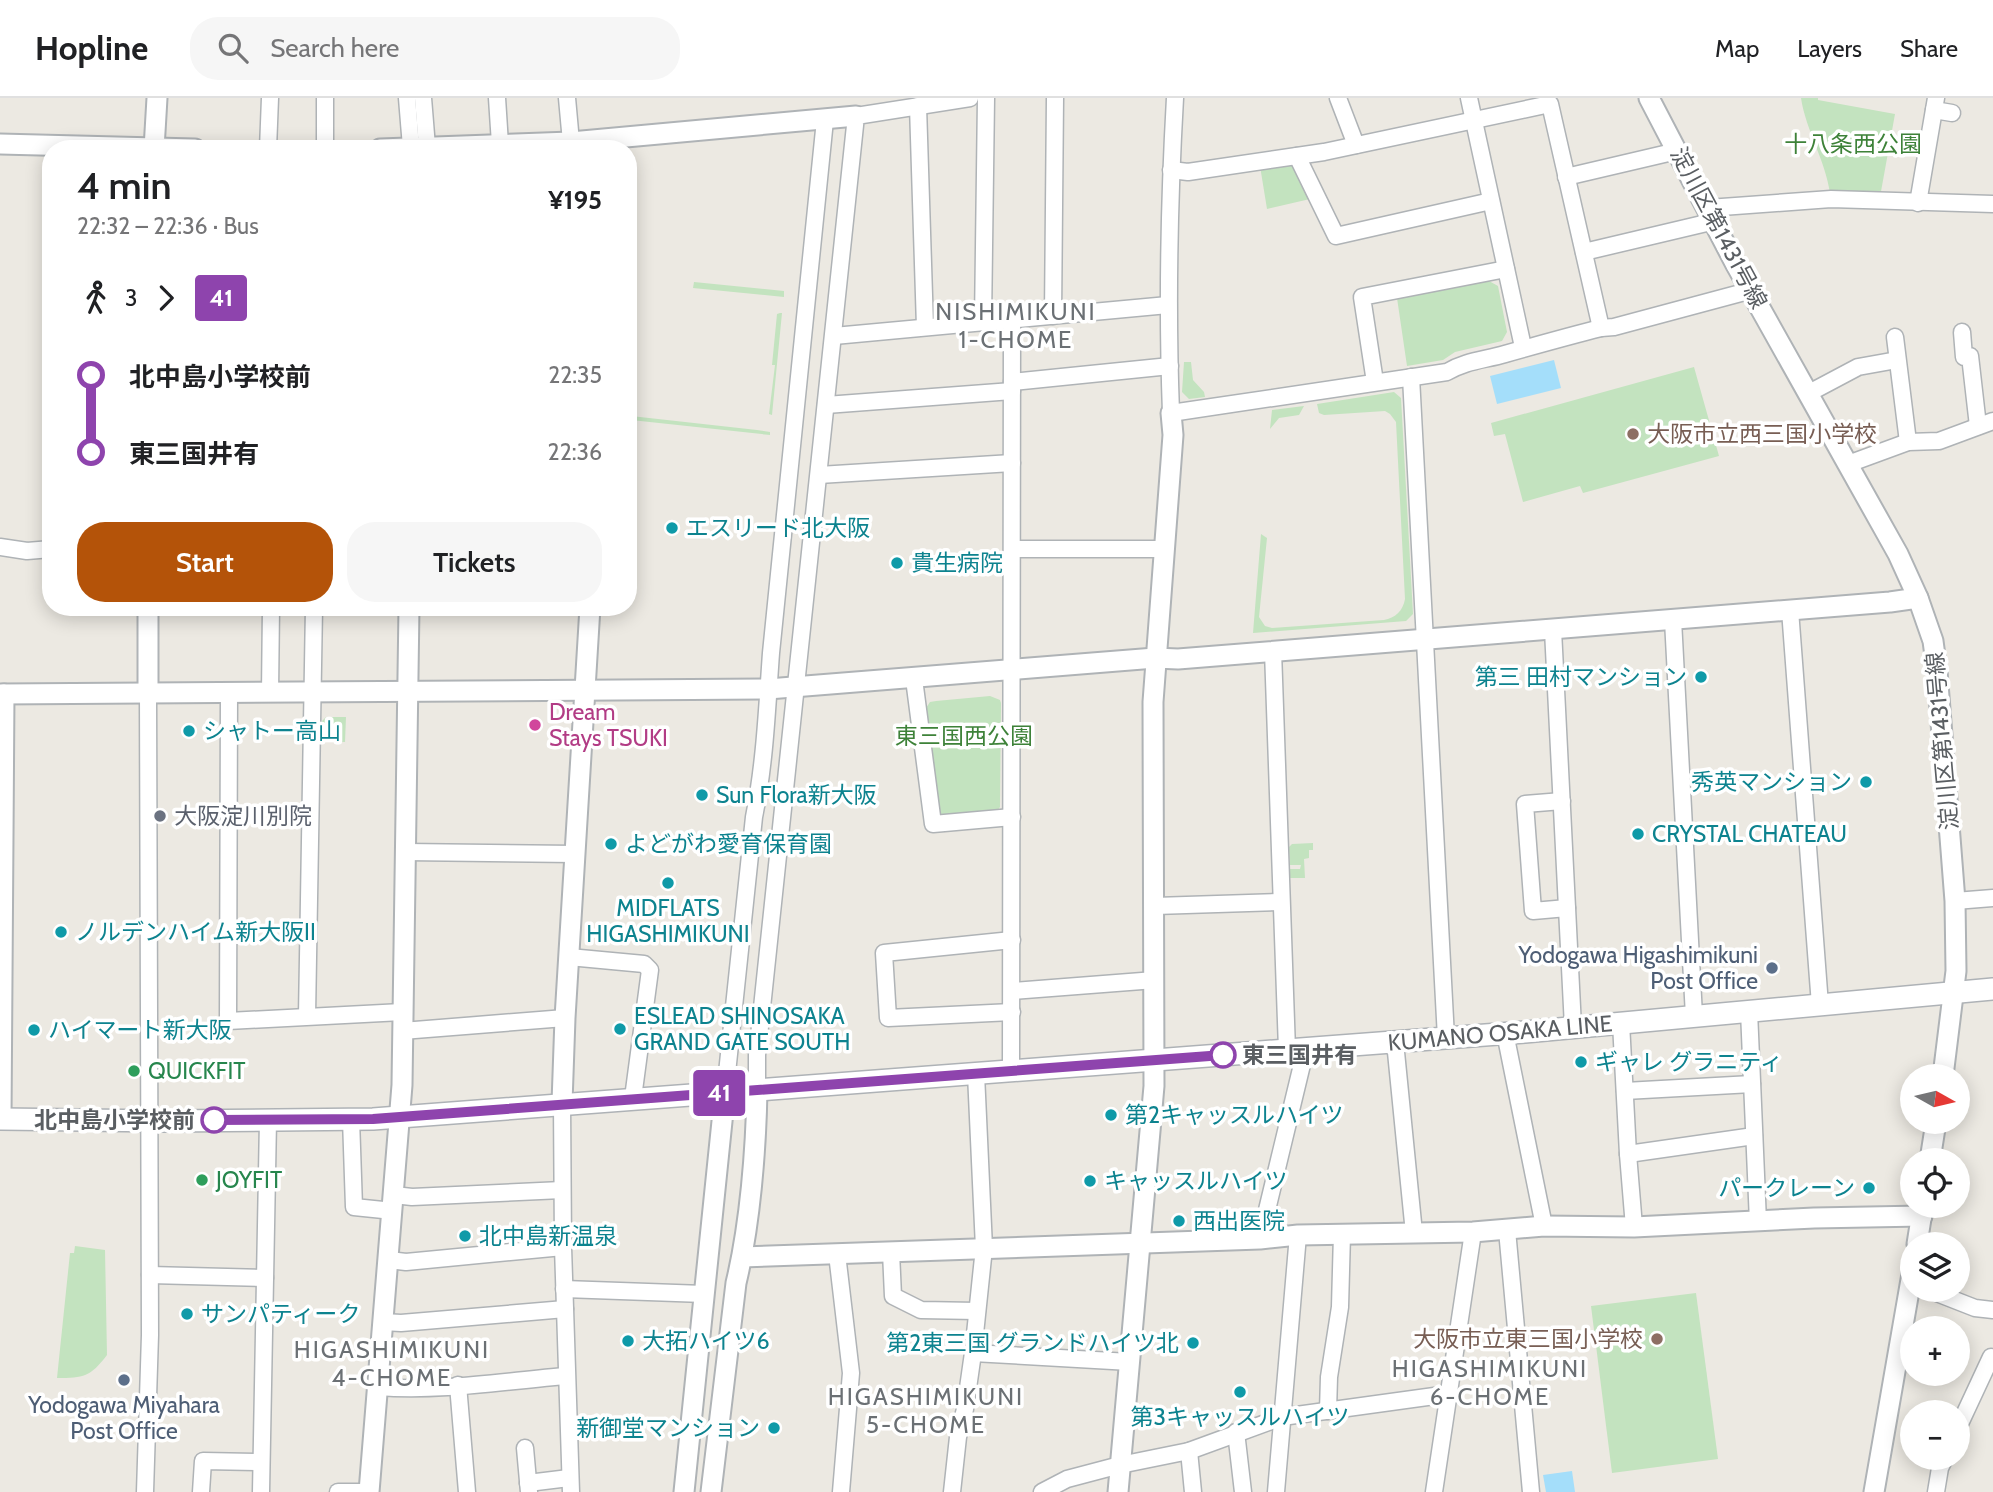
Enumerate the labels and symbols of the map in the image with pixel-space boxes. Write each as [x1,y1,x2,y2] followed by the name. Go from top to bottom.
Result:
[1784,130,1922,158] park label: 十八条西公園
[1665,143,1773,313] street label: 淀川区第1431号線
[935,297,1097,354] district label: NISHIMIKUNI 1-CHOME
[1647,420,1877,448] place label: 大阪市立西三国小学校
[1625,426,1641,442] marker: 大阪市立西三国小学校
[686,514,870,542] place label: エスリード北大阪
[664,520,680,536] marker: エスリード北大阪
[911,549,1003,577] place label: 貴生病院
[889,555,905,571] marker: 貴生病院
[1920,651,1964,831] street label: 淀川区第1431号線
[1475,663,1687,691] place label: 第三 田村マンション
[1693,669,1709,685] marker: 第三 田村マンション
[549,698,668,752] place label: Dream Stays TSUKI
[203,717,341,745] place label: シャトー高山
[527,717,543,733] marker: Dream Stays TSUKI
[895,722,1033,750] park label: 東三国西公園
[181,723,197,739] marker: シャトー高山
[1691,768,1852,796] place label: 秀英マンション
[1858,774,1874,790] marker: 秀英マンション
[716,781,877,809] place label: Sun Flora新大阪
[694,787,710,803] marker: Sun Flora新大阪
[174,802,312,830] place label: 大阪淀川別院
[152,808,168,824] marker: 大阪淀川別院
[1652,820,1847,848] place label: CRYSTAL CHATEAU
[1630,826,1646,842] marker: CRYSTAL CHATEAU
[625,830,832,858] place label: よどがわ愛育保育園
[603,836,619,852] marker: よどがわ愛育保育園
[660,875,676,891] marker: MIDFLATS HIGASHIMIKUNI
[586,894,750,948] place label: MIDFLATS HIGASHIMIKUNI
[75,918,316,946] place label: ノルデンハイム新大阪II
[53,924,69,940] marker: ノルデンハイム新大阪II
[1517,941,1758,995] place label: Yodogawa Higashimikuni Post Office
[1764,960,1780,976] marker: Yodogawa Higashimikuni Post Office
[634,1002,850,1056] place label: ESLEAD SHINOSAKA GRAND GATE SOUTH
[1387,1009,1613,1057] street label: KUMANO OSAKA LINE
[48,1016,232,1044] place label: ハイマート新大阪
[612,1021,628,1037] marker: ESLEAD SHINOSAKA GRAND GATE SOUTH
[26,1022,42,1038] marker: ハイマート新大阪
[1242,1041,1357,1069] place label: 東三国井有
[1210,1042,1236,1068] marker: 東三国井有
[1595,1048,1783,1076] place label: ギャレ グラニティ
[1573,1054,1589,1070] marker: ギャレ グラニティ
[148,1057,246,1085] place label: QUICKFIT
[126,1063,142,1079] marker: QUICKFIT
[1900,1064,1970,1134] north arrow
[688,1070,750,1116] line badge: 41
[1125,1101,1344,1129] place label: 第2キャッスルハイツ
[34,1106,195,1134] place label: 北中島小学校前
[201,1107,227,1133] marker: 北中島小学校前
[1103,1107,1119,1123] marker: 第2キャッスルハイツ
[215,1166,282,1194] place label: JOYFIT
[1104,1167,1288,1195] place label: キャッスルハイツ
[194,1172,210,1188] marker: JOYFIT
[1082,1173,1098,1189] marker: キャッスルハイツ
[1718,1174,1855,1202] place label: パークレーン
[1861,1180,1877,1196] marker: パークレーン
[1193,1207,1285,1235] place label: 西出医院
[1171,1213,1187,1229] marker: 西出医院
[479,1222,617,1250] place label: 北中島新温泉
[457,1228,473,1244] marker: 北中島新温泉
[201,1300,361,1328] place label: サンパティーク
[179,1306,195,1322] marker: サンパティーク
[1413,1325,1643,1353] place label: 大阪市立東三国小学校
[642,1327,770,1355] place label: 大拓ハイツ6
[886,1329,1179,1357] place label: 第2東三国 グランドハイツ北
[1649,1331,1665,1347] marker: 大阪市立東三国小学校
[620,1333,636,1349] marker: 大拓ハイツ6
[294,1335,490,1392] district label: HIGASHIMIKUNI 4-CHOME
[1185,1335,1201,1351] marker: 第2東三国 グランドハイツ北
[1392,1354,1588,1411] district label: HIGASHIMIKUNI 6-CHOME
[116,1372,132,1388] marker: Yodogawa Miyahara Post Office
[828,1382,1024,1439] district label: HIGASHIMIKUNI 5-CHOME
[1232,1384,1248,1400] marker: 第3キャッスルハイツ
[27,1391,220,1445] place label: Yodogawa Miyahara Post Office
[1131,1403,1349,1431] place label: 第3キャッスルハイツ
[576,1414,760,1442] place label: 新御堂マンション
[766,1420,782,1436] marker: 新御堂マンション

